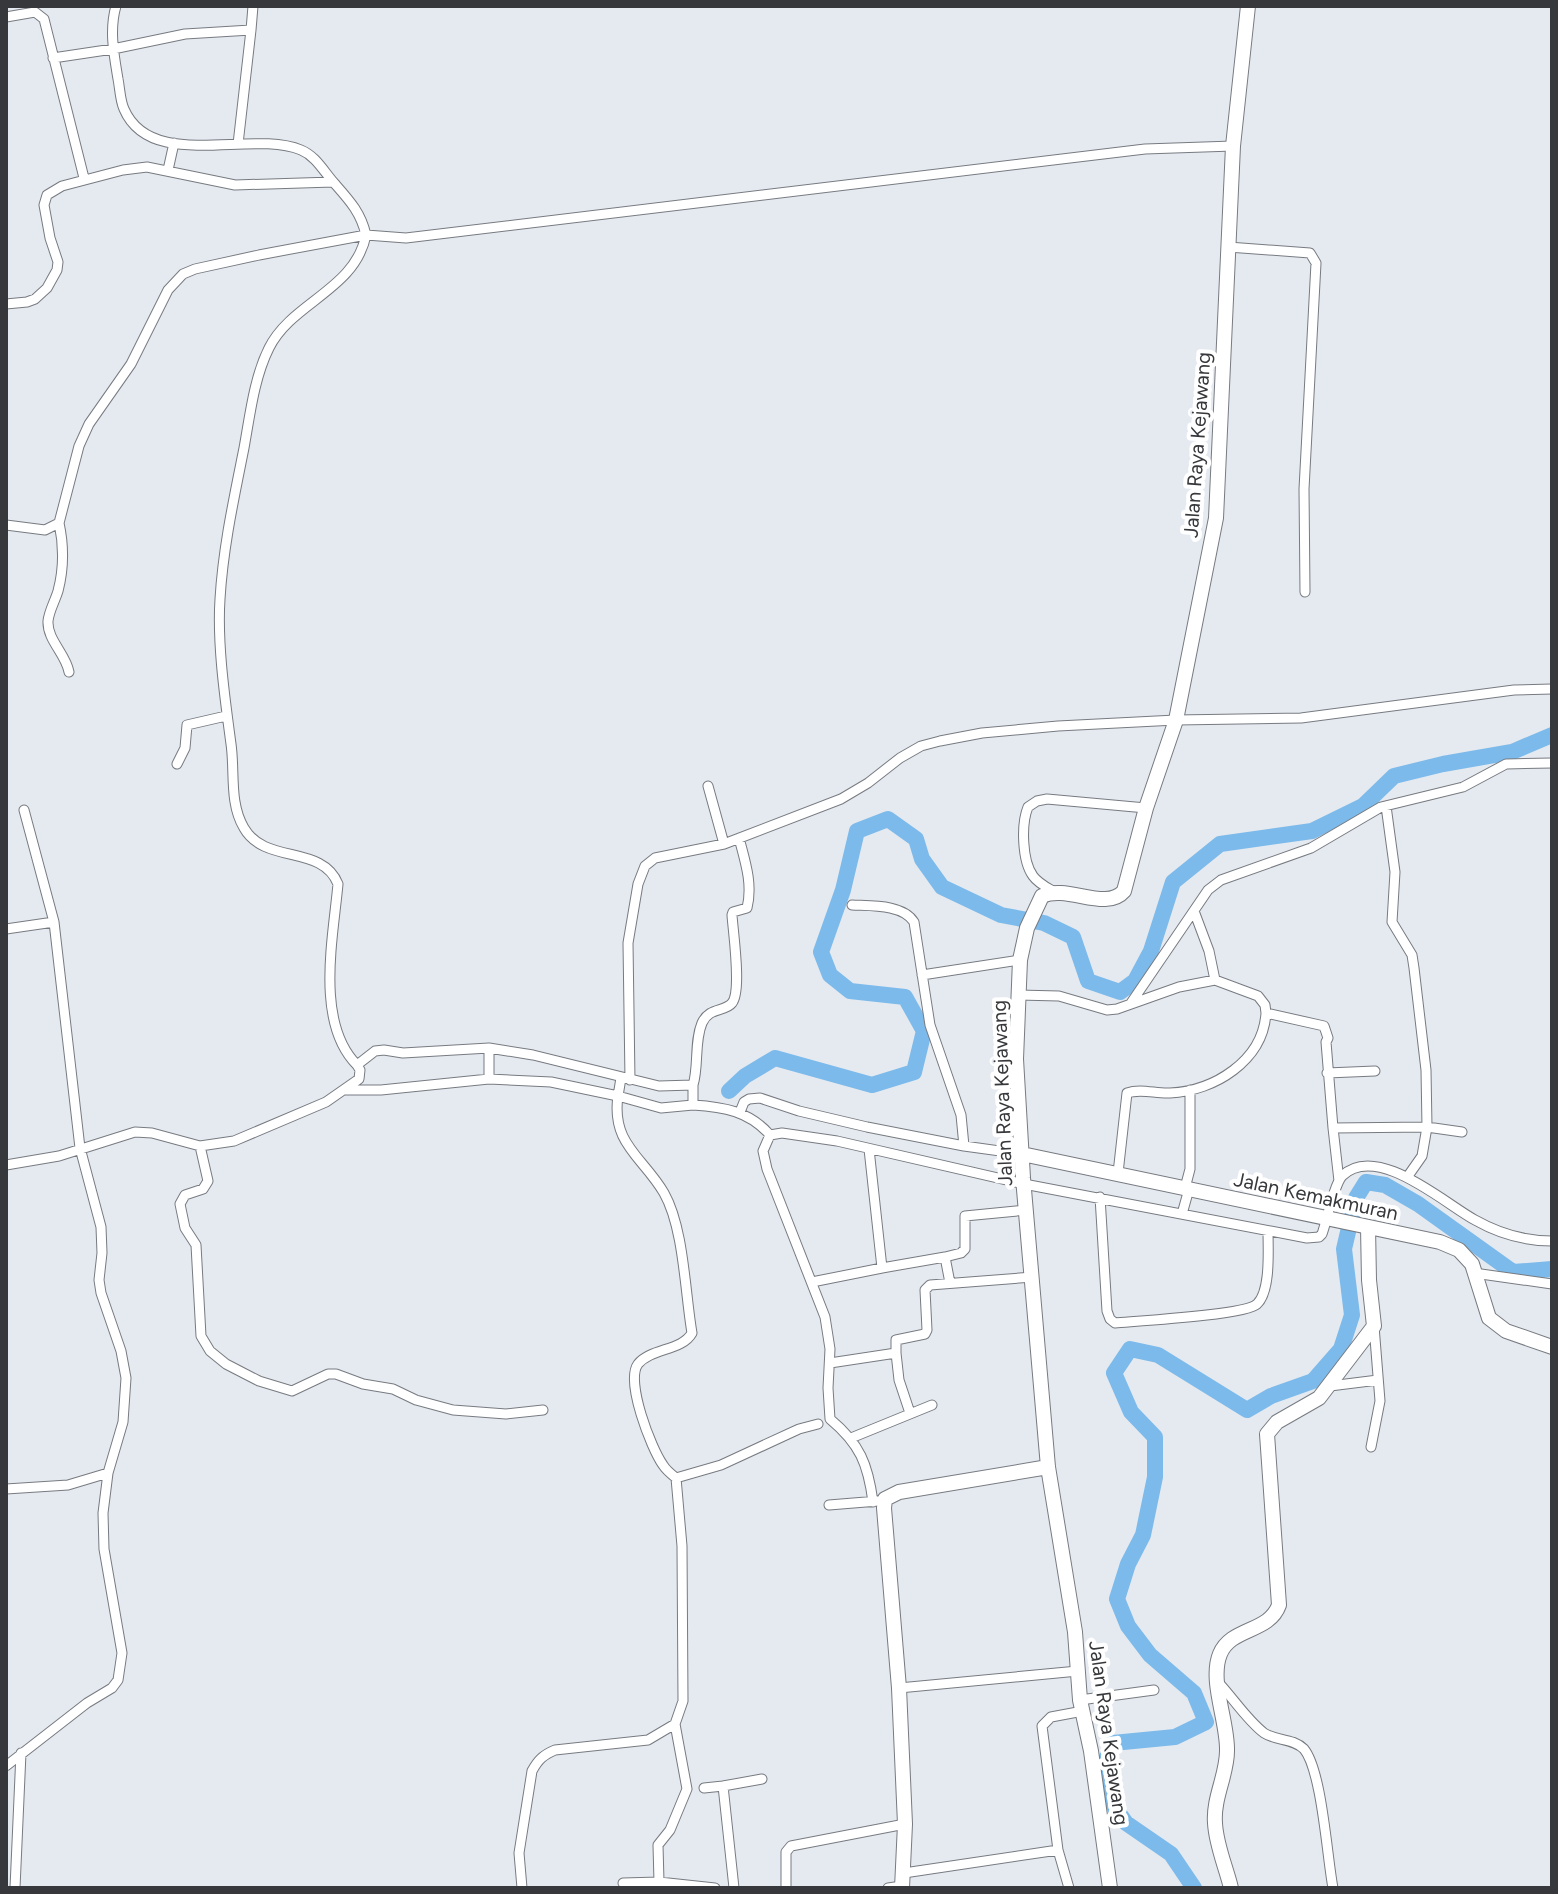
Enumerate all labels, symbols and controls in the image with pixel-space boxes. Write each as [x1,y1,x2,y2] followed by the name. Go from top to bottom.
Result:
[1179,351,1215,539] street label: Jalan Raya Kejawang
[987,1000,1017,1186] street label: Jalan Raya Kejawang
[1232,1167,1400,1225] street label: Jalan Kemakmuran
[1084,1639,1134,1827] street label: Jalan Raya Kejawang

